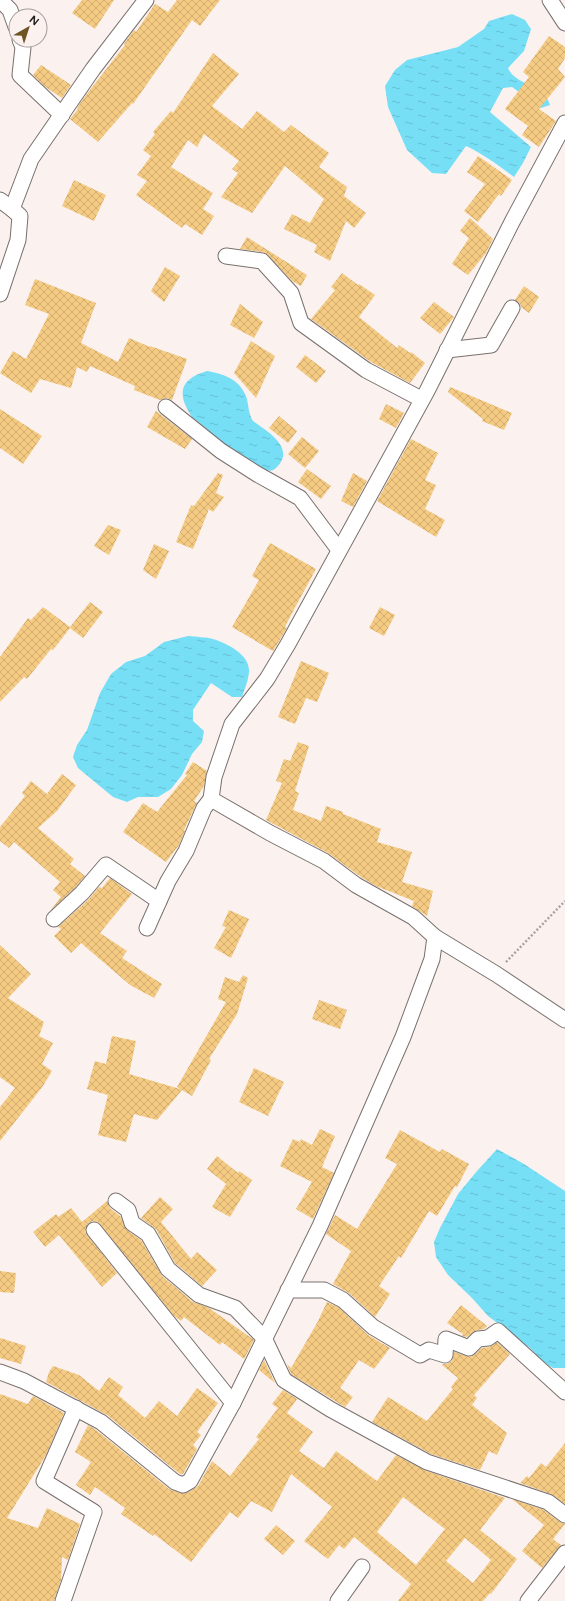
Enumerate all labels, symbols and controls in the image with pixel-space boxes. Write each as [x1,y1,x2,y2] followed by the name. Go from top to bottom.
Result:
[8,8,48,48] north arrow
[27,13,41,28] text: N

